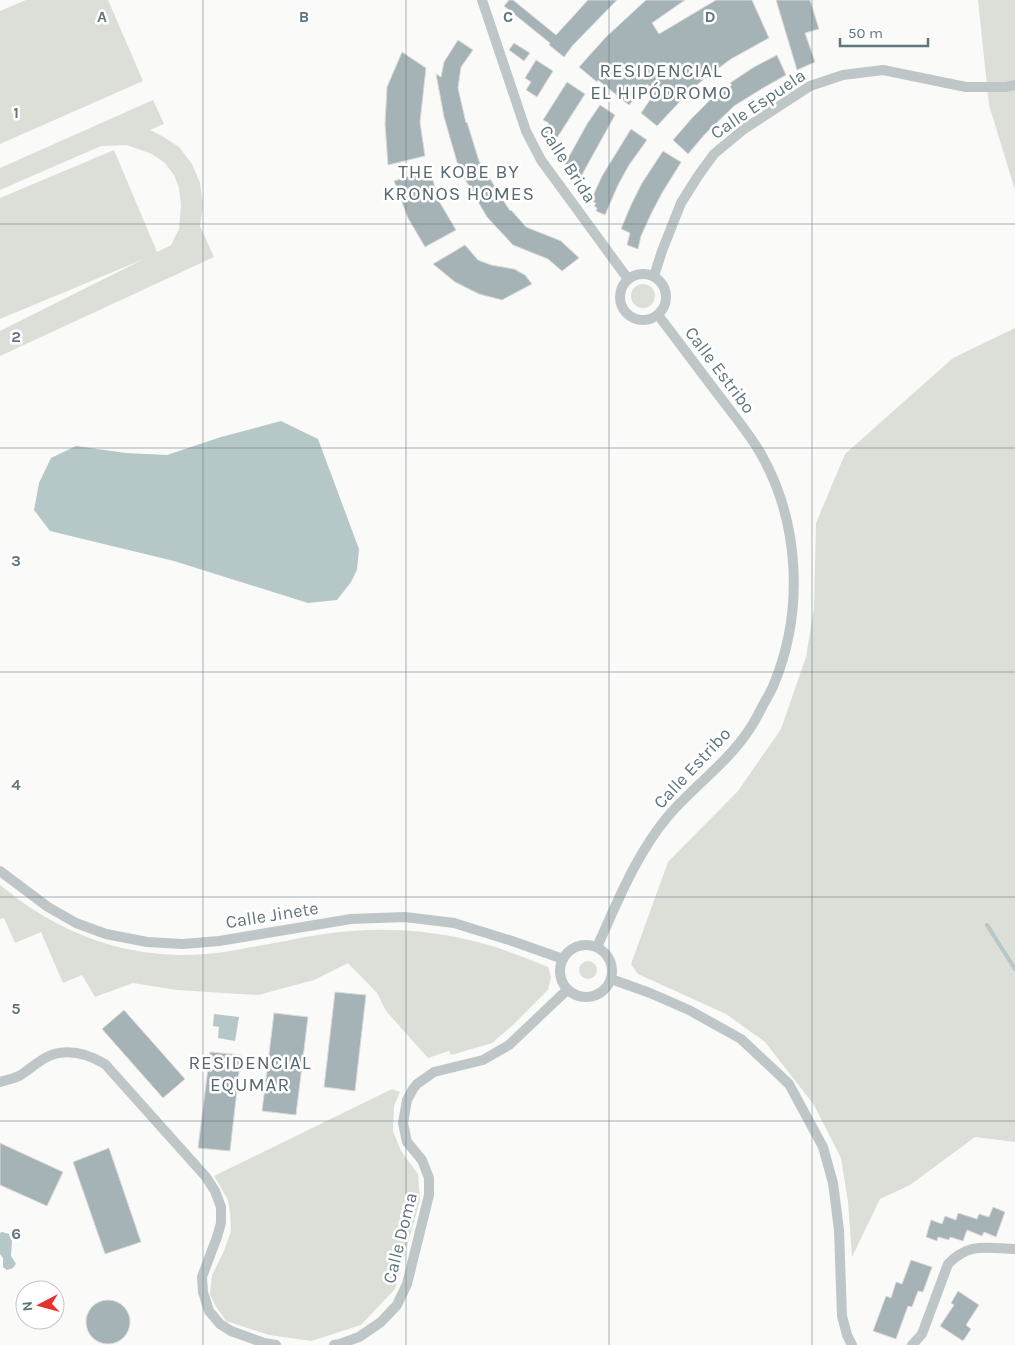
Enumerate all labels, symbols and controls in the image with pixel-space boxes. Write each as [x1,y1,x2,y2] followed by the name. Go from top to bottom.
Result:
[97,7,107,26] text: A
[299,7,309,26] text: B
[503,7,513,26] text: C
[705,7,716,26] text: D
[840,15,928,47] scale bar
[848,24,883,42] text: 50 m
[590,60,732,104] district label: RESIDENCIAL EL HIPÓDROMO
[706,64,810,144] street label: Calle Espuela
[13,103,19,122] text: 1
[535,121,601,207] street label: Calle Brida
[383,161,535,205] district label: THE KOBE BY KRONOS HOMES
[680,322,760,418] street label: Calle Estribo
[11,327,21,346] text: 2
[11,551,21,570] text: 3
[649,723,735,813] street label: Calle Estribo
[11,775,21,794] text: 4
[224,897,320,933] street label: Calle Jinete
[11,999,21,1018] text: 5
[188,1052,312,1096] district label: RESIDENCIAL EQUMAR
[378,1190,422,1286] street label: Calle Doma
[11,1224,21,1243] text: 6
[15,1280,65,1330] north arrow
[19,1300,37,1312] text: N

